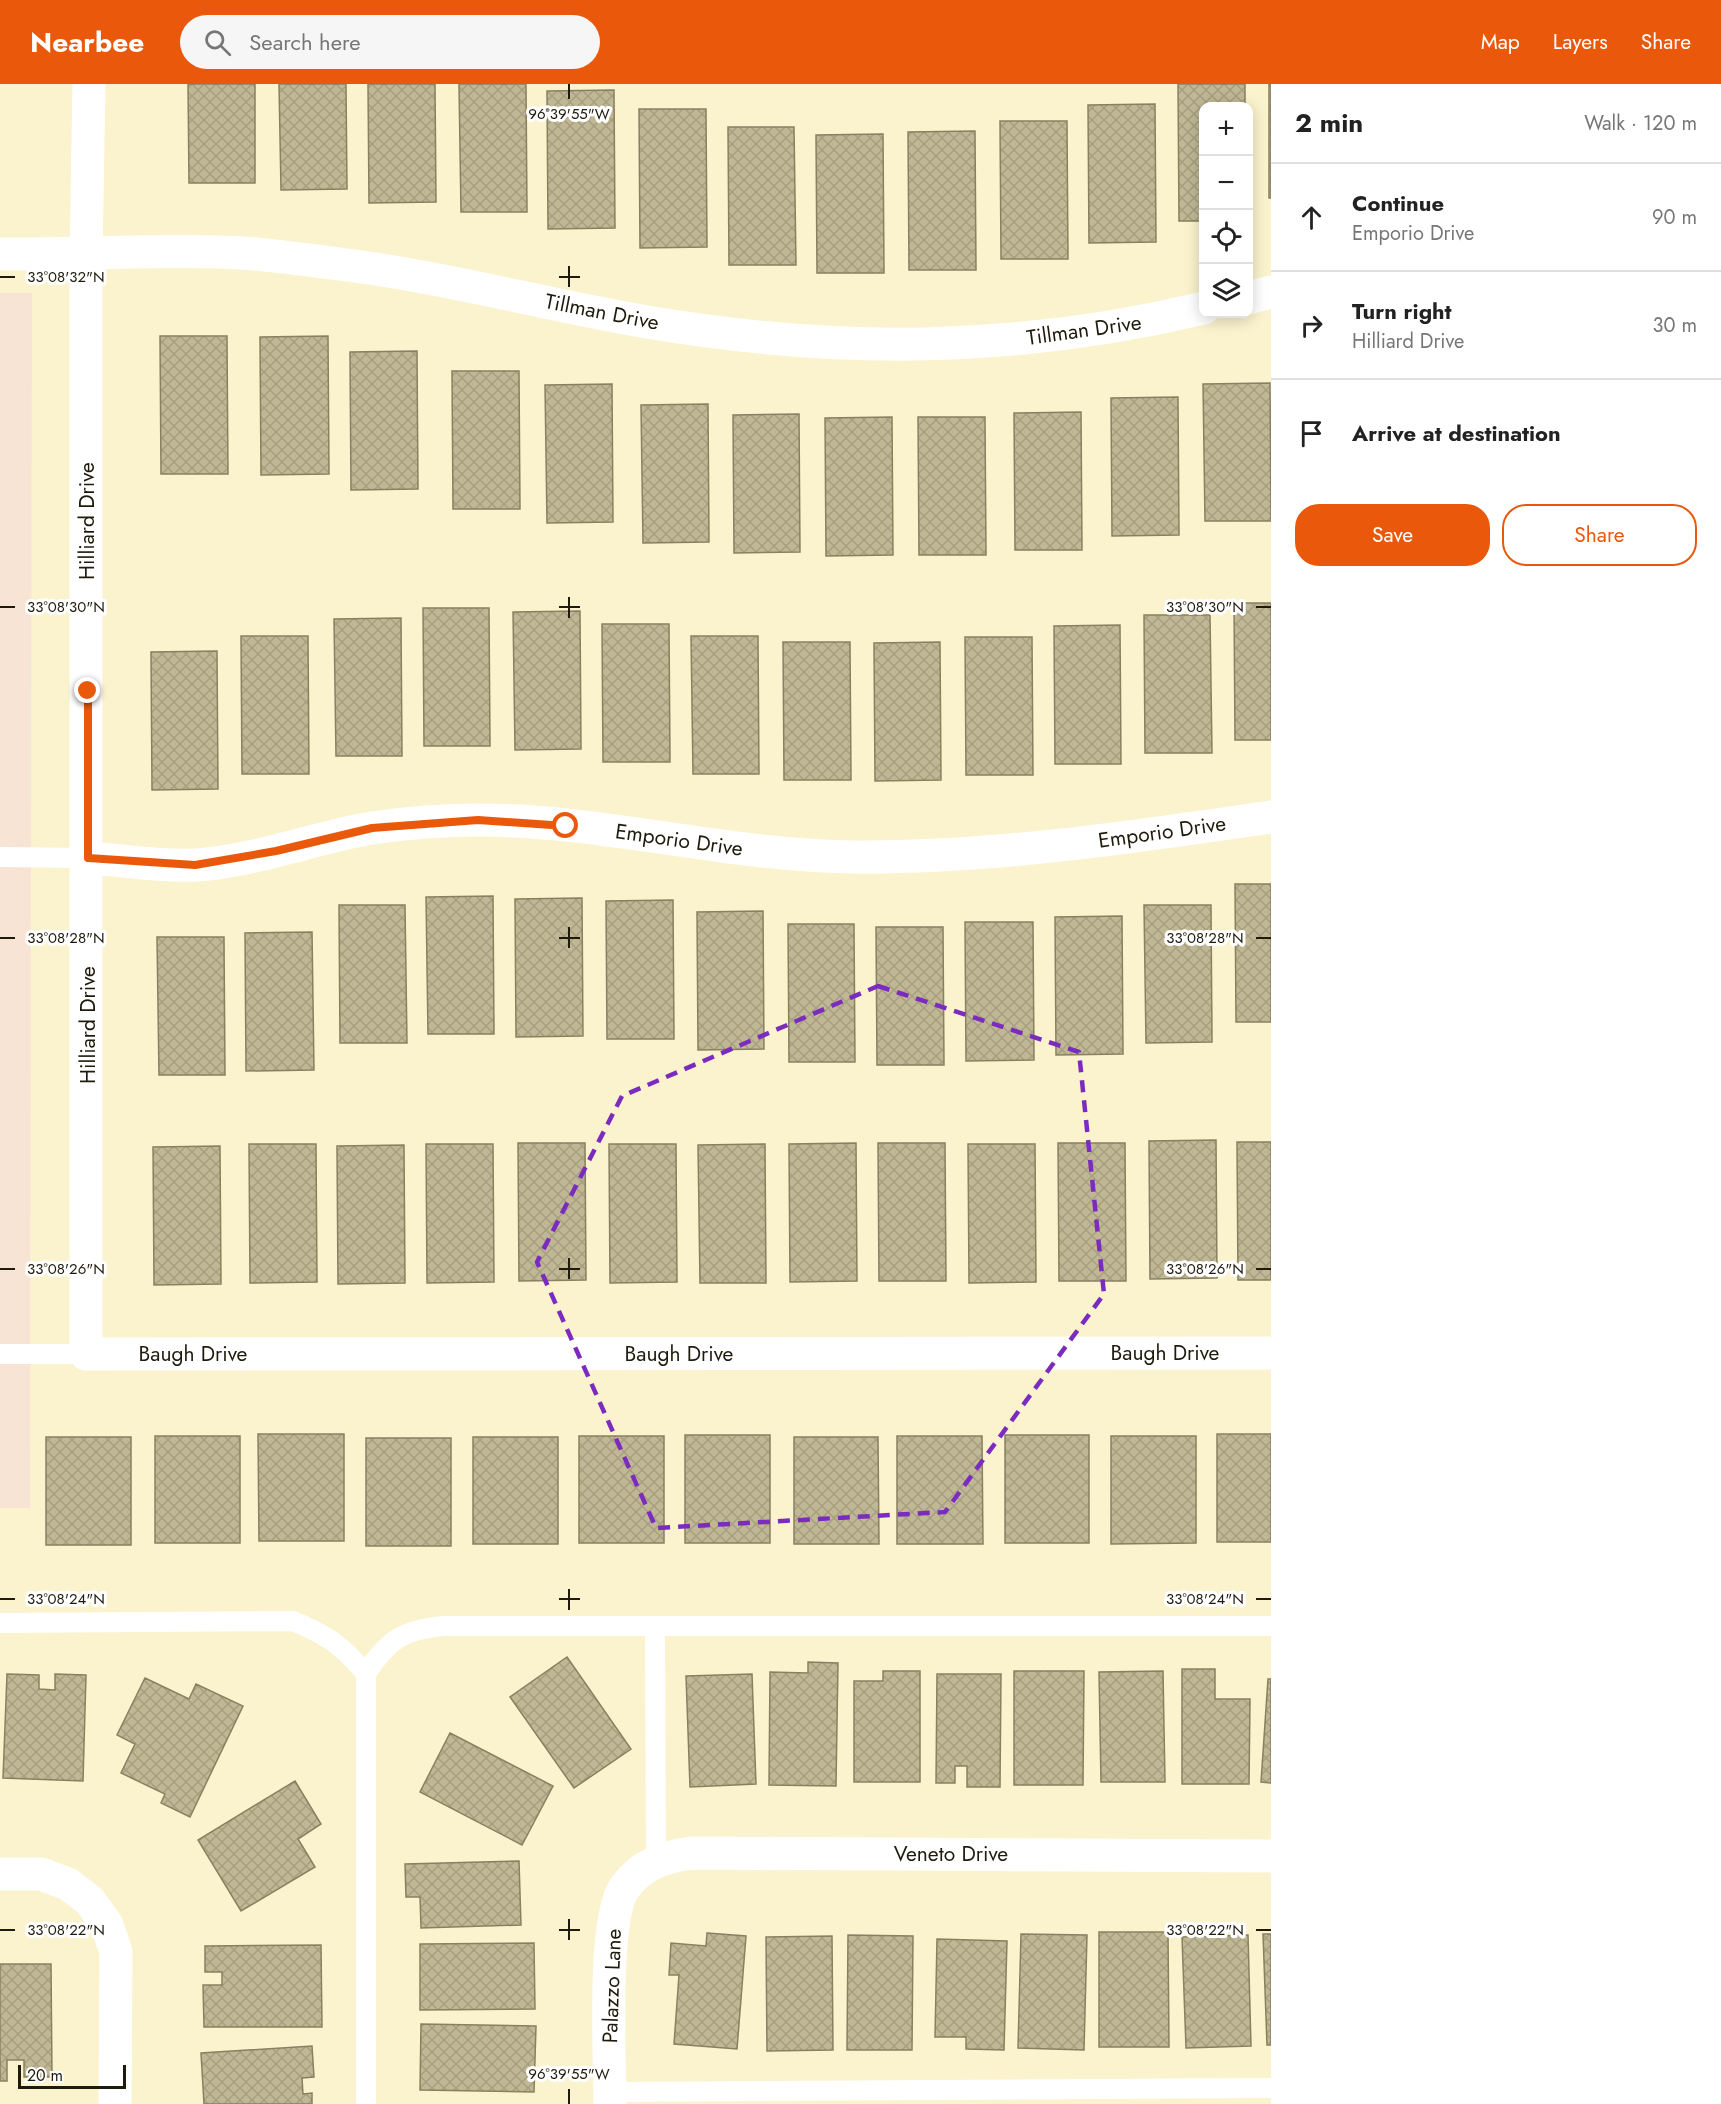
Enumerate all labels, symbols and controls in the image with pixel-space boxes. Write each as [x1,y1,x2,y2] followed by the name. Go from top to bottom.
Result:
[180,15,600,69] search box
[30,22,144,63] text: Nearbee
[201,26,234,59] icon: search
[249,26,361,58] text: Search here
[1481,27,1520,57] text: Map
[1553,27,1608,57] text: Layers
[1641,27,1691,57] text: Share
[1199,102,1253,318] map controls
[1199,102,1253,156] button: +
[528,103,610,125] text: 96°39'55"W
[1295,104,1363,142] text: 2 min
[1584,109,1697,138] text: Walk · 120 m
[1199,156,1253,210] button: −
[1352,187,1444,219] text: Continue
[1295,201,1328,234] icon: ahead
[1652,203,1697,232] text: 90 m
[1199,210,1253,264] button: locate
[1352,219,1474,248] text: Emporio Drive
[1199,264,1253,318] button: layers
[27,266,105,288] text: 33°08'32"N
[543,286,662,338] street label: Tillman Drive
[1352,295,1452,327] text: Turn right
[1025,307,1143,353] street label: Tillman Drive
[1295,309,1328,342] icon: right
[1652,311,1697,340] text: 30 m
[1352,327,1464,356] text: Hilliard Drive
[1295,417,1328,450] icon: arrive
[1352,417,1561,449] text: Arrive at destination
[72,462,102,580] street label: Hilliard Drive
[1295,504,1490,566] button: Save
[1502,504,1697,566] button: Share
[27,596,105,618] text: 33°08'30"N
[1166,596,1244,618] text: 33°08'30"N
[74,677,100,703] route end
[1096,808,1228,856] street label: Emporio Drive
[552,812,578,838] route start
[613,816,745,864] street label: Emporio Drive
[27,927,105,949] text: 33°08'28"N
[1166,927,1244,949] text: 33°08'28"N
[73,966,103,1084] street label: Hilliard Drive
[27,1258,105,1280] text: 33°08'26"N
[1166,1258,1244,1280] text: 33°08'26"N
[1111,1338,1220,1368] street label: Baugh Drive
[139,1339,248,1369] street label: Baugh Drive
[625,1339,734,1369] street label: Baugh Drive
[27,1588,105,1610] text: 33°08'24"N
[1166,1588,1244,1610] text: 33°08'24"N
[894,1839,1008,1869] street label: Veneto Drive
[27,1919,105,1941] text: 33°08'22"N
[1166,1919,1244,1941] text: 33°08'22"N
[595,1928,629,2044] street label: Palazzo Lane
[18,2062,126,2090] scale bar
[528,2063,610,2085] text: 96°39'55"W
[27,2064,63,2087] text: 20 m

